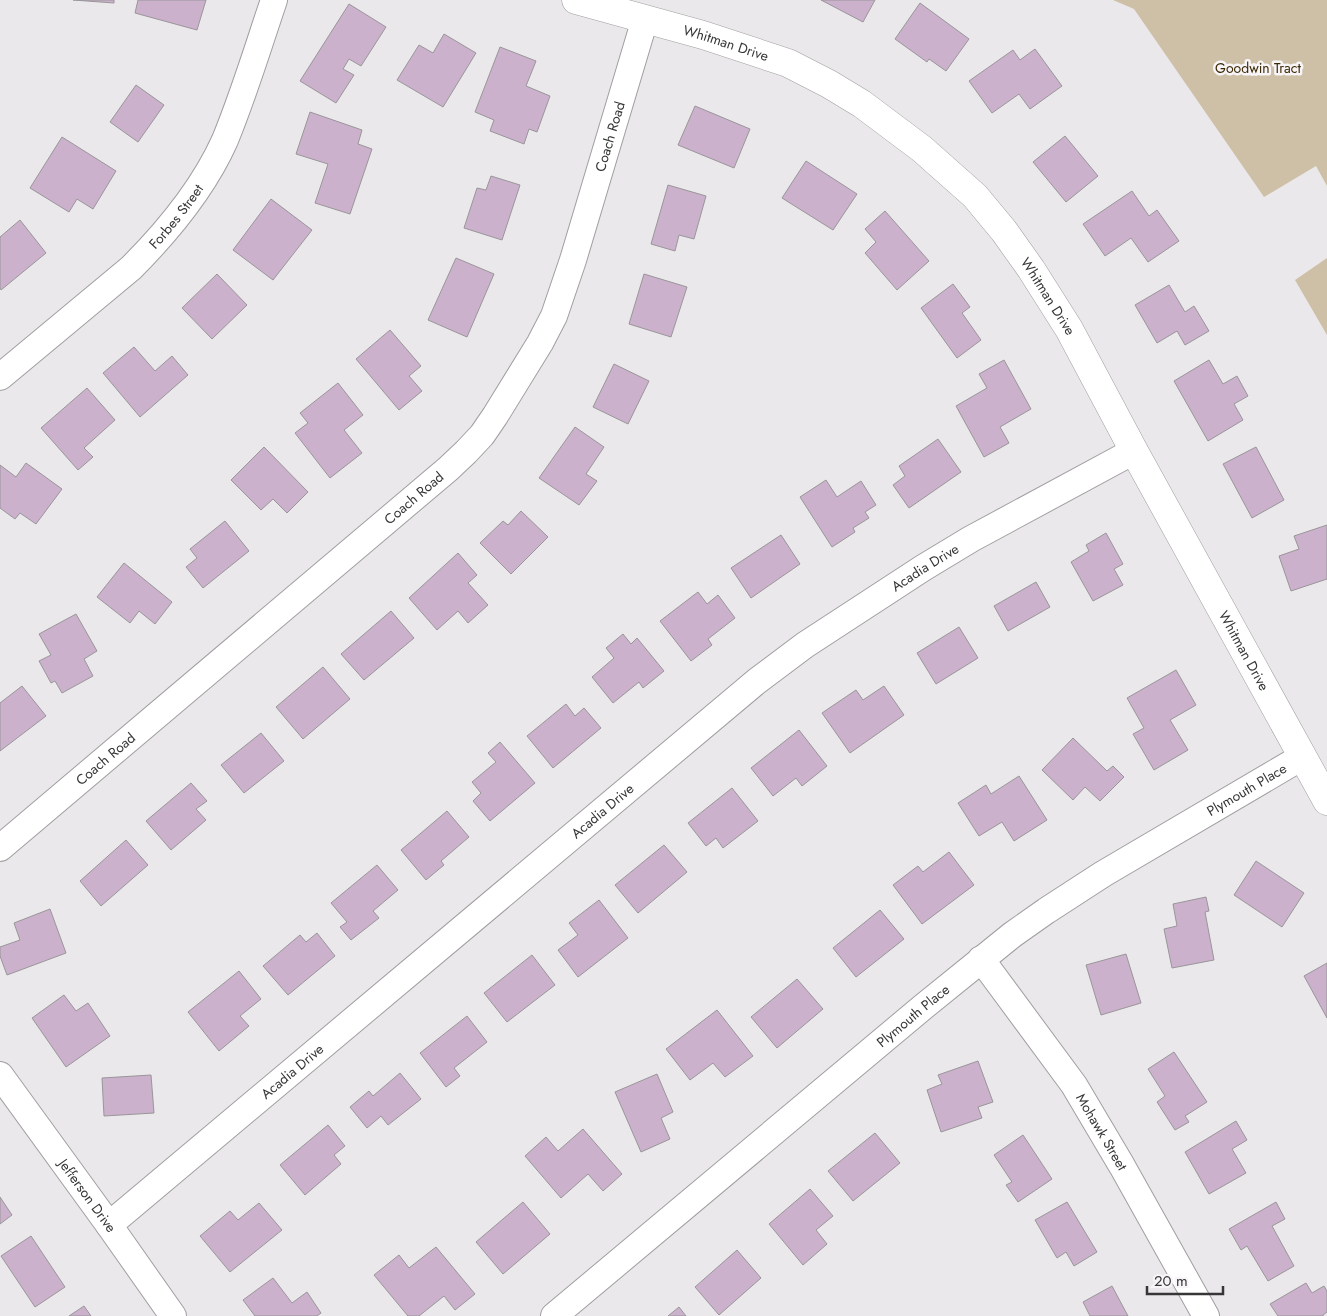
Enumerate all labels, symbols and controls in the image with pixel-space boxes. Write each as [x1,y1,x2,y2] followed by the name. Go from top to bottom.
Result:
[681,20,771,66] street label: Whitman Drive
[1215,58,1302,78] park label: Goodwin Tract
[590,99,630,174] street label: Coach Road
[144,180,208,253] street label: Forbes Street
[1016,253,1080,339] street label: Whitman Drive
[380,467,448,529] street label: Coach Road
[887,539,963,596] street label: Acadia Drive
[1214,607,1274,694] street label: Whitman Drive
[71,728,139,790] street label: Coach Road
[1203,758,1290,821] street label: Plymouth Place
[567,779,638,843] street label: Acadia Drive
[872,979,954,1052] street label: Plymouth Place
[256,1039,328,1104] street label: Acadia Drive
[1071,1090,1133,1174] street label: Mohawk Street
[53,1153,121,1236] street label: Jefferson Drive
[1147,1264,1223,1296] scale bar
[1154,1270,1188,1292] text: 20 m

